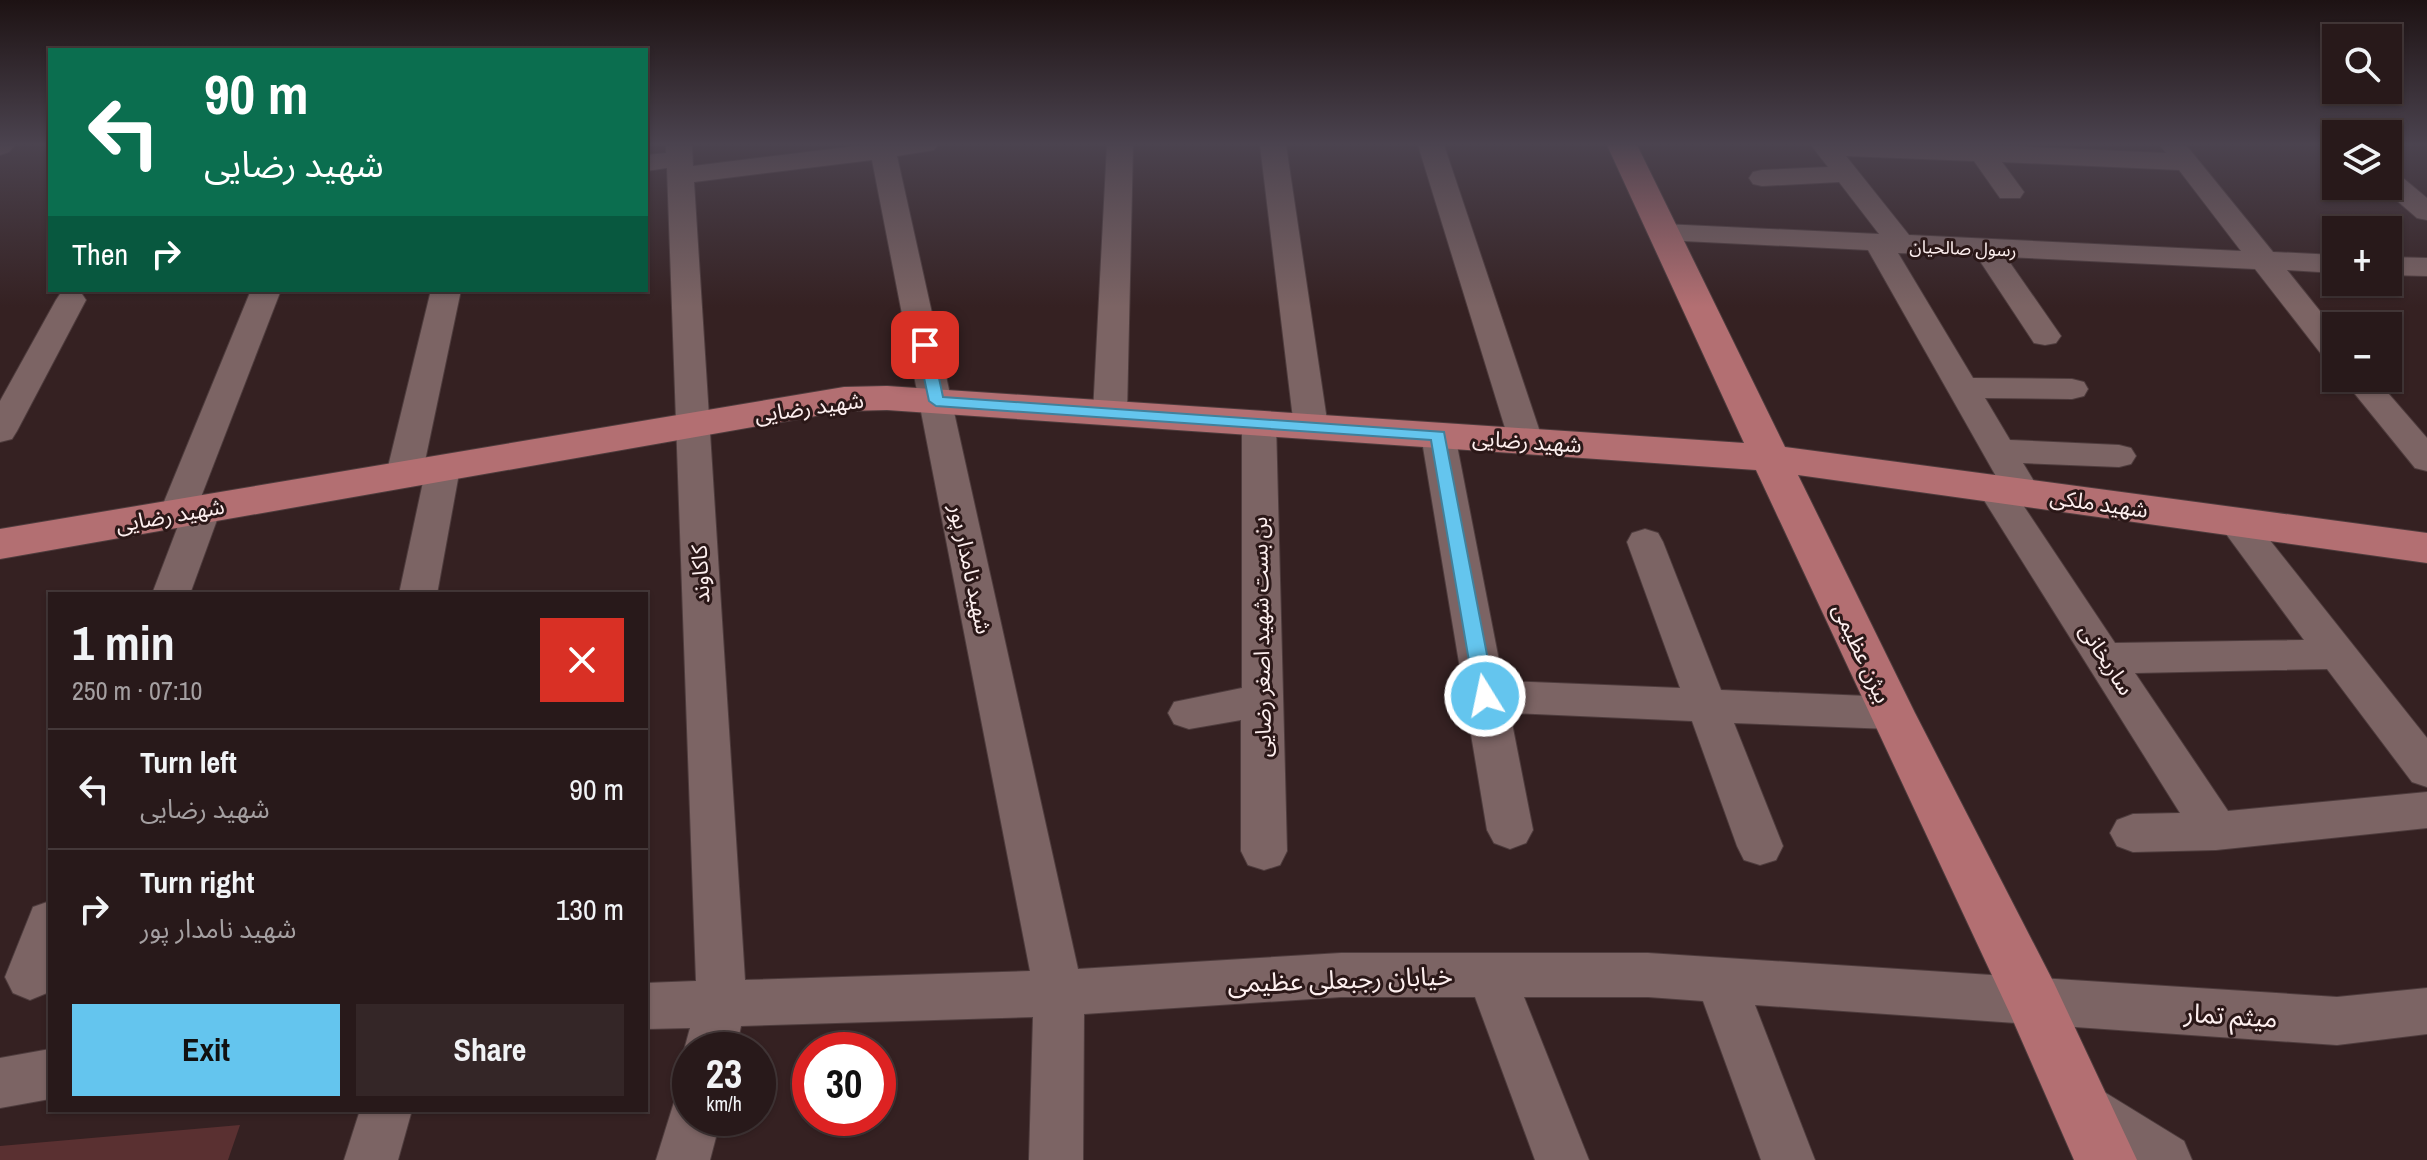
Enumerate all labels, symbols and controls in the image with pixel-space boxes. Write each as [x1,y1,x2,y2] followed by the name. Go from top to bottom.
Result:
[2322,24,2402,392] map controls
[2322,24,2402,104] button: search
[204,56,309,131] text: 90 m
[72,80,176,184] icon: left
[2322,120,2402,200] button: layers
[204,140,384,188] text: شهید رضایی
[2322,216,2402,296] button: +
[144,232,188,276] icon: right
[72,234,128,274] text: Then
[1909,234,2017,262] street label: رسول صالحیان
[891,311,959,379] pin
[2322,312,2402,392] button: −
[903,323,947,367] icon: arrive
[753,385,865,429] street label: شهید رضایی
[1471,422,1583,460] street label: شهید رضایی
[2048,481,2150,525] street label: شهید ملکی
[113,491,227,539] street label: شهید رضایی
[942,500,999,637] street label: شهید نامدار پور
[1244,516,1278,758] street label: بن بست شهید اصغر رضایی
[683,543,717,604] street label: کاکاوند
[1826,598,1898,708] street label: بیژن عظیمی
[72,610,175,675] text: 1 min
[2073,617,2141,701] street label: ساریخانی
[540,618,624,702] button: close
[1443,654,1527,738] position arrow
[72,673,202,708] text: 250 m · 07:10
[140,742,237,782] text: Turn left
[72,767,116,811] icon: left
[569,769,624,809] text: 90 m
[140,791,270,826] text: شهید رضایی
[140,862,254,902] text: Turn right
[72,887,116,931] icon: right
[556,889,624,929] text: 130 m
[140,911,296,946] text: شهید نامدار پور
[1227,958,1453,1000] street label: خیابان رجبعلی عظیمی
[2182,994,2279,1039] street label: میثم تمار
[72,1004,340,1096] button: Exit
[356,1004,624,1096] button: Share
[792,1032,896,1136] speed limit sign: 30
[706,1047,742,1100] text: 23
[706,1090,742,1117] text: km/h

